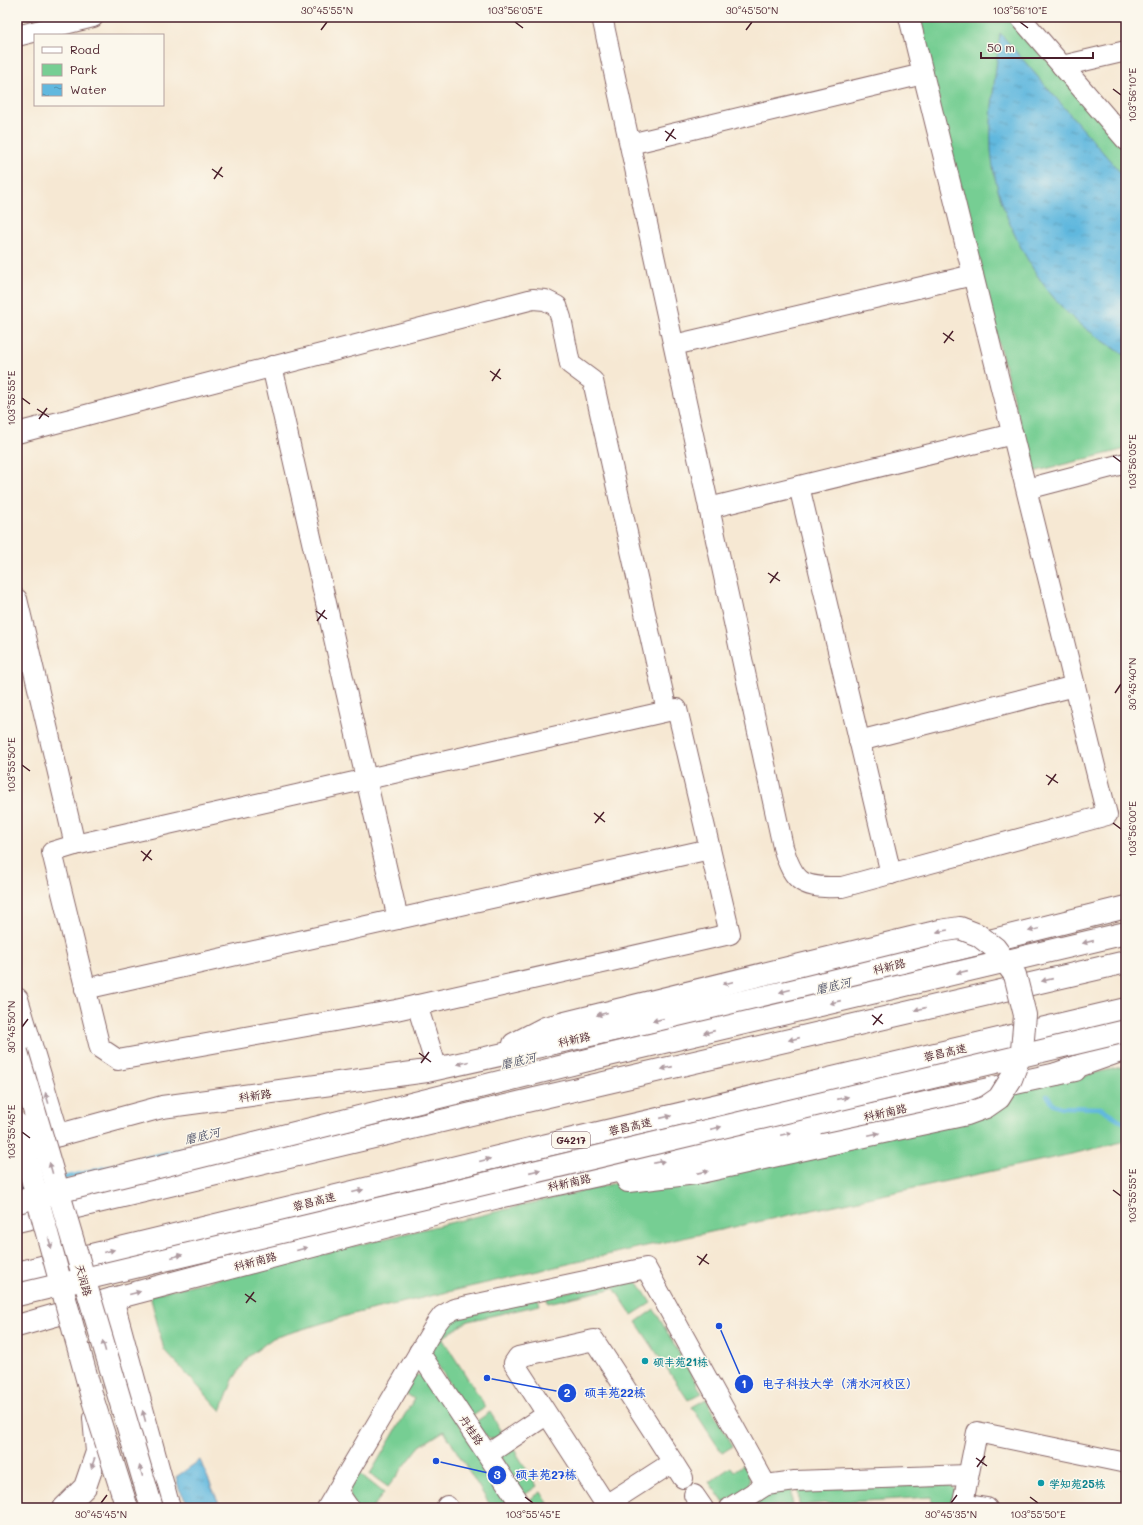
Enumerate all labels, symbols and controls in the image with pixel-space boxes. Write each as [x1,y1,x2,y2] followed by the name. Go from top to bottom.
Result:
[301,3,353,17] text: 30°45'55"N
[487,3,543,17] text: 103°56'05"E
[726,3,778,17] text: 30°45'50"N
[993,3,1047,17] text: 103°56'10"E
[34,34,164,106] legend
[981,34,1093,60] scale bar
[987,39,1015,55] text: 50 m
[70,41,100,57] text: Road
[70,61,97,77] text: Park
[1125,68,1139,122] text: 103°56'10"E
[70,81,107,97] text: Water
[4,370,18,426] text: 103°55'55"E
[1125,434,1139,490] text: 103°56'05"E
[1125,658,1139,710] text: 30°45'40"N
[4,737,18,793] text: 103°55'50"E
[1125,801,1139,857] text: 103°56'00"E
[1028,927,1040,933] one-way arrow
[935,928,948,934] one-way arrow
[1082,939,1094,945] one-way arrow
[871,955,907,977] street label: 科新路
[955,969,968,975] one-way arrow
[814,973,854,997] water label: 磨底河
[1041,977,1053,983] one-way arrow
[722,980,734,986] one-way arrow
[779,989,792,995] one-way arrow
[829,999,841,1005] one-way arrow
[4,1001,18,1053] text: 30°45'50"N
[914,1007,927,1013] one-way arrow
[596,1011,608,1017] one-way arrow
[652,1017,665,1023] one-way arrow
[556,1028,592,1050] street label: 科新路
[702,1029,715,1035] one-way arrow
[788,1036,800,1042] one-way arrow
[922,1040,968,1064] street label: 蓉昌高速
[499,1048,539,1072] water label: 磨底河
[457,1061,469,1067] one-way arrow
[661,1065,673,1071] one-way arrow
[238,1085,272,1105] street label: 科新路
[44,1091,50,1103] one-way arrow
[837,1095,849,1101] one-way arrow
[862,1100,908,1124] street label: 科新南路
[4,1104,18,1160] text: 103°55'45"E
[607,1114,653,1138] street label: 蓉昌高速
[659,1114,672,1120] one-way arrow
[183,1123,223,1147] water label: 磨底河
[710,1125,723,1131] one-way arrow
[780,1130,792,1136] one-way arrow
[868,1130,881,1136] one-way arrow
[552,1132,590,1148] road number: G4217
[478,1157,491,1163] one-way arrow
[653,1158,665,1164] one-way arrow
[48,1161,54,1173] one-way arrow
[529,1168,542,1174] one-way arrow
[697,1168,709,1174] one-way arrow
[1125,1168,1139,1224] text: 103°55'55"E
[546,1170,592,1194] street label: 科新南路
[352,1187,364,1193] one-way arrow
[291,1188,337,1214] street label: 蓉昌高速
[47,1237,53,1249] one-way arrow
[296,1246,308,1252] one-way arrow
[103,1247,116,1253] one-way arrow
[232,1248,278,1274] street label: 科新南路
[172,1253,184,1259] one-way arrow
[72,1262,96,1298] street label: 天润路
[129,1289,142,1295] one-way arrow
[101,1340,107,1352] one-way arrow
[653,1354,708,1369] place label: 硕丰苑21栋
[640,1356,650,1366] marker: 硕丰苑21栋
[734,1372,926,1396] callout: 电子科技大学（清水河校区）
[741,1375,747,1391] text: 1
[762,1375,918,1391] text: 电子科技大学（清水河校区）
[557,1381,654,1405] callout: 硕丰苑22栋
[564,1384,571,1400] text: 2
[584,1384,646,1400] text: 硕丰苑22栋
[141,1410,147,1422] one-way arrow
[457,1412,487,1448] street label: 丹桂路
[89,1458,95,1470] one-way arrow
[487,1463,584,1487] callout: 硕丰苑27栋
[138,1464,144,1476] one-way arrow
[493,1466,501,1482] text: 3
[515,1466,577,1482] text: 硕丰苑27栋
[1049,1476,1106,1491] place label: 学知苑25栋
[1036,1478,1046,1488] marker: 学知苑25栋
[75,1507,127,1521] text: 30°45'45"N
[505,1507,561,1521] text: 103°55'45"E
[925,1507,977,1521] text: 30°45'35"N
[1010,1507,1066,1521] text: 103°55'50"E

